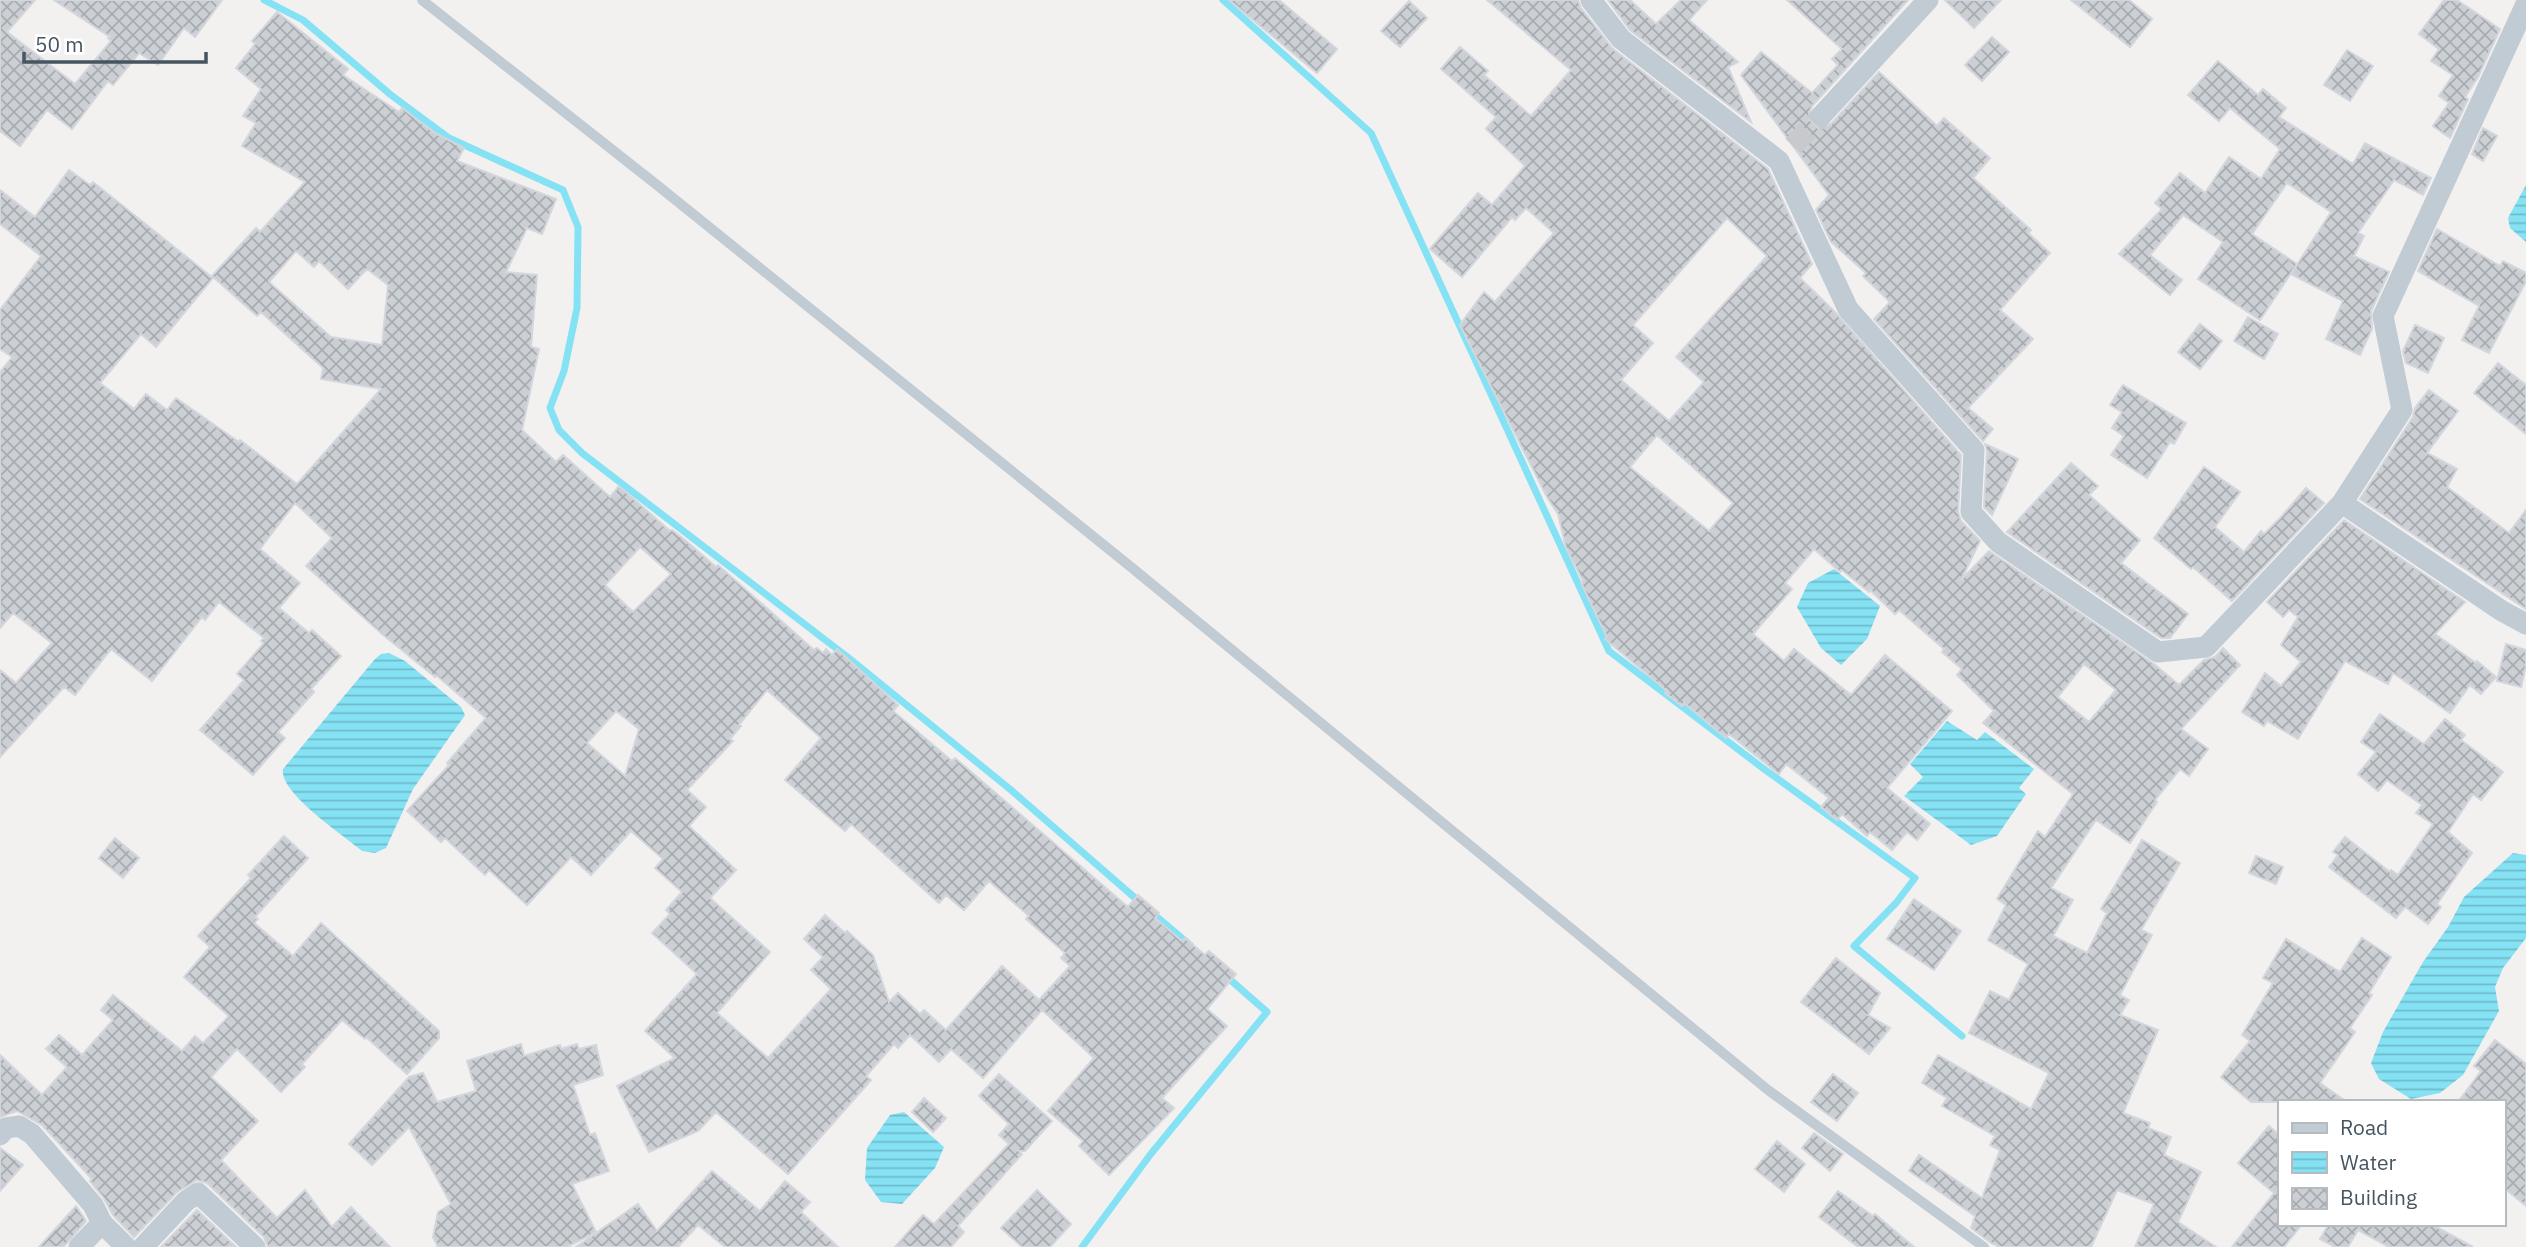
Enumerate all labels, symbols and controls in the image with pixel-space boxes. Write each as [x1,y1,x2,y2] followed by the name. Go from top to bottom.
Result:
[24,21,206,65] scale bar
[35,30,84,58] text: 50 m
[2278,1100,2505,1226] legend
[2340,1113,2388,1141] text: Road
[2340,1148,2397,1176] text: Water
[2340,1183,2417,1211] text: Building

